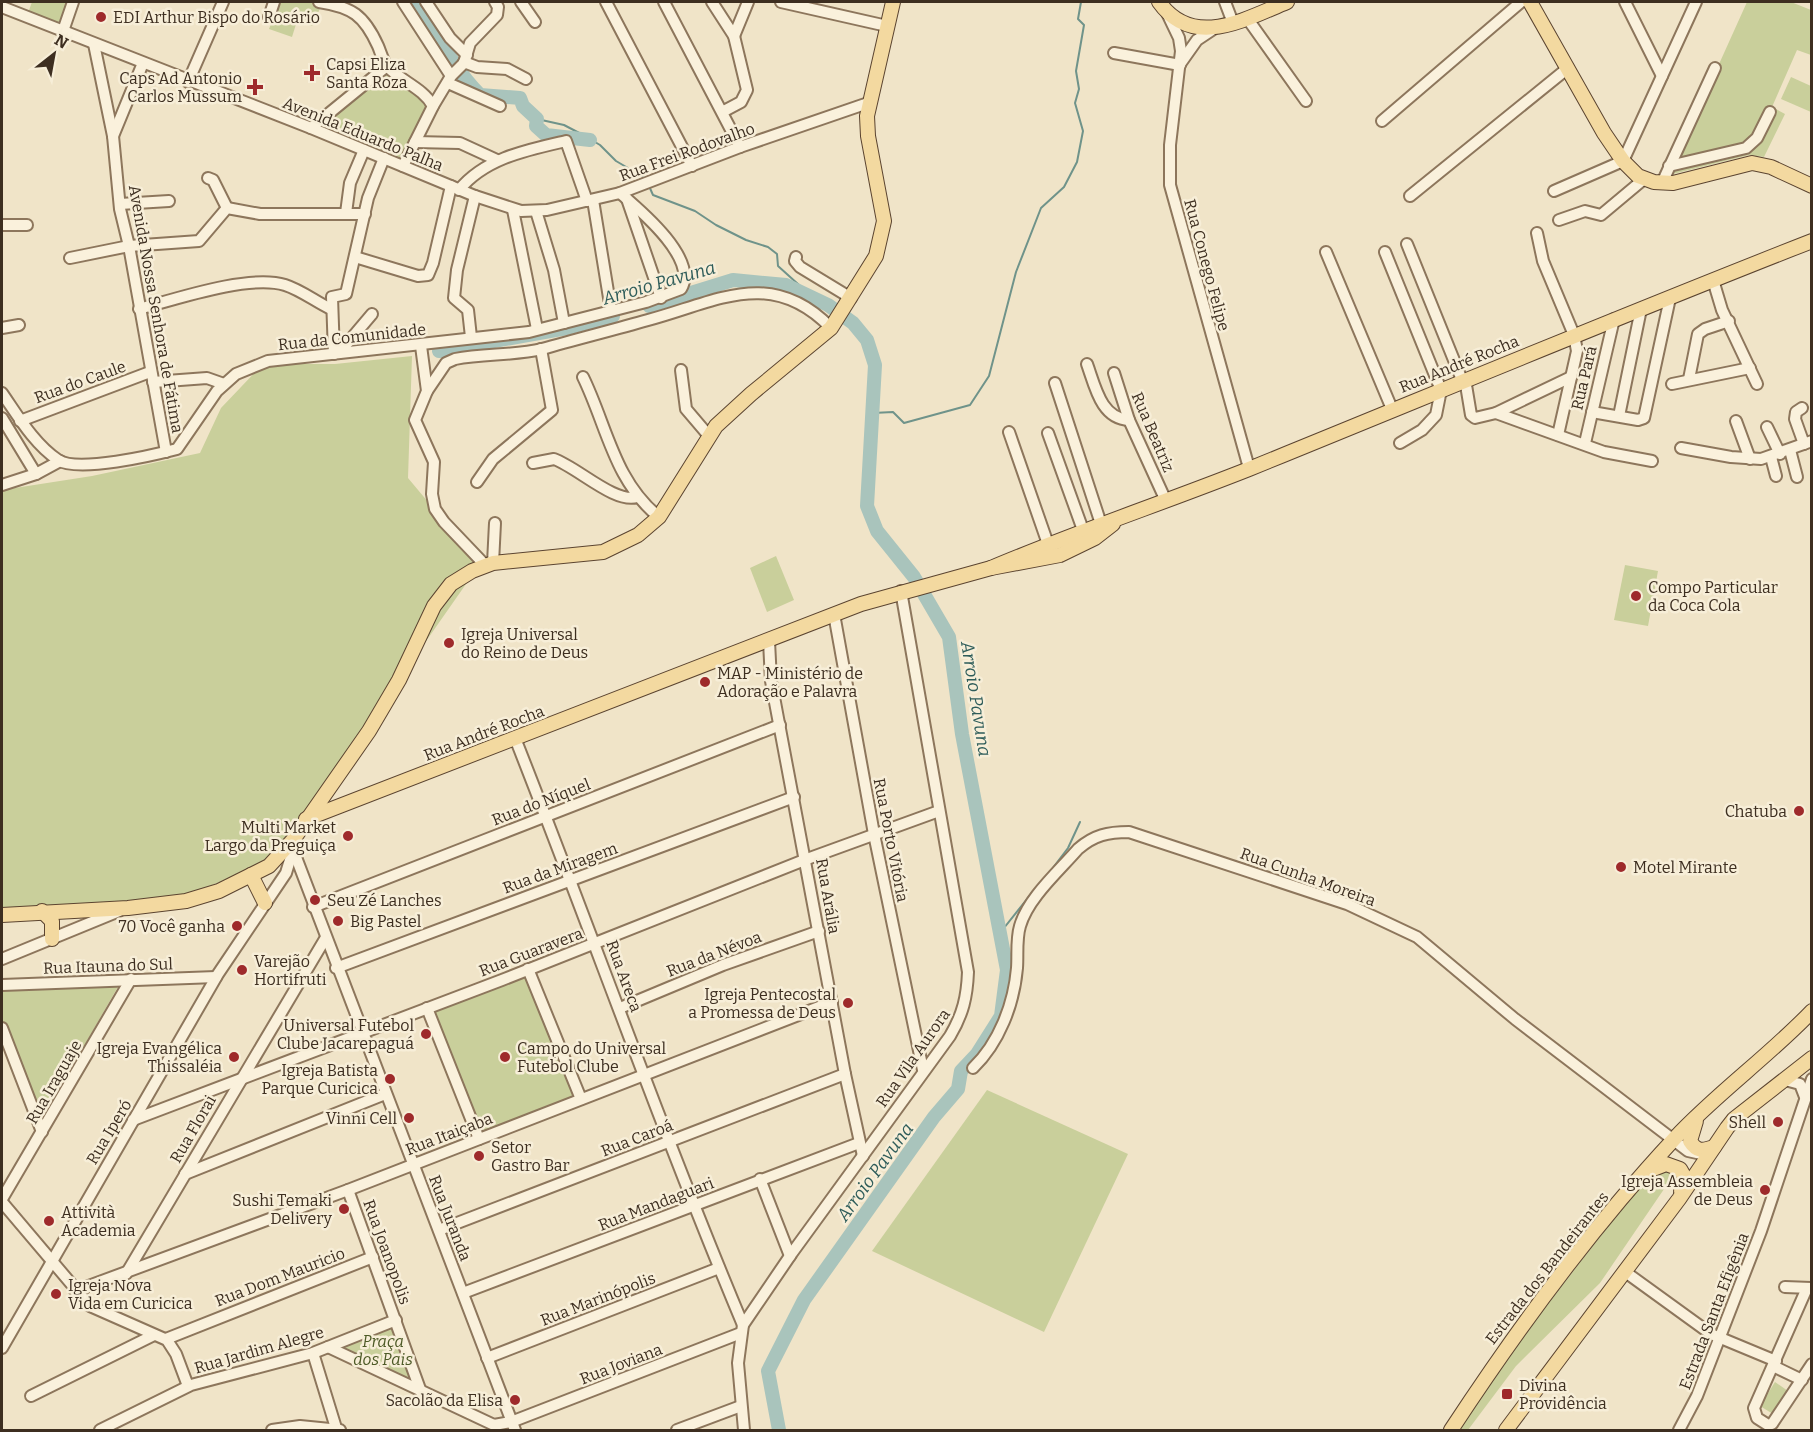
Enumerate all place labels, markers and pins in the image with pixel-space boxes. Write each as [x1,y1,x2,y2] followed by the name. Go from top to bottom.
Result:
[113,8,320,27] place label: EDI Arthur Bispo do Rosário
[94,10,108,24] marker: EDI Arthur Bispo do Rosário
[326,55,408,92] place label: Capsi Eliza Santa Roza
[303,64,321,82] marker: Capsi Eliza Santa Roza
[119,69,242,106] place label: Caps Ad Antonio Carlos Mussum
[246,78,264,96] marker: Caps Ad Antonio Carlos Mussum
[1648,578,1778,615] place label: Compo Particular da Coca Cola
[1629,589,1643,603] marker: Compo Particular da Coca Cola
[461,625,588,662] place label: Igreja Universal do Reino de Deus
[442,636,456,650] marker: Igreja Universal do Reino de Deus
[717,664,863,701] place label: MAP - Ministério de Adoração e Palavra
[698,675,712,689] marker: MAP - Ministério de Adoração e Palavra
[1725,802,1787,821] place label: Chatuba
[1792,804,1806,818] marker: Chatuba
[204,818,336,855] place label: Multi Market Largo da Preguiça
[341,829,355,843] marker: Multi Market Largo da Preguiça
[1633,858,1737,877] place label: Motel Mirante
[1614,860,1628,874] marker: Motel Mirante
[327,891,442,910] place label: Seu Zé Lanches
[308,893,322,907] marker: Seu Zé Lanches
[350,912,422,931] place label: Big Pastel
[331,914,345,928] marker: Big Pastel
[118,917,225,936] place label: 70 Você ganha
[230,919,244,933] marker: 70 Você ganha
[254,952,327,989] place label: Varejão Hortifruti
[235,963,249,977] marker: Varejão Hortifruti
[688,985,836,1022] place label: Igreja Pentecostal a Promessa de Deus
[841,996,855,1010] marker: Igreja Pentecostal a Promessa de Deus
[277,1016,414,1053] place label: Universal Futebol Clube Jacarepaguá
[419,1027,433,1041] marker: Universal Futebol Clube Jacarepaguá
[96,1039,222,1076] place label: Igreja Evangélica Thissaléia
[517,1039,667,1076] place label: Campo do Universal Futebol Clube
[227,1050,241,1064] marker: Igreja Evangélica Thissaléia
[498,1050,512,1064] marker: Campo do Universal Futebol Clube
[261,1061,378,1098] place label: Igreja Batista Parque Curicica
[383,1072,397,1086] marker: Igreja Batista Parque Curicica
[326,1109,397,1128] place label: Vinni Cell
[402,1111,416,1125] marker: Vinni Cell
[1728,1113,1766,1132] place label: Shell
[1771,1115,1785,1129] marker: Shell
[491,1138,570,1175] place label: Setor Gastro Bar
[472,1149,486,1163] marker: Setor Gastro Bar
[1621,1172,1753,1209] place label: Igreja Assembleia de Deus
[1758,1183,1772,1197] marker: Igreja Assembleia de Deus
[232,1191,333,1228] place label: Sushi Temaki Delivery
[337,1202,351,1216] marker: Sushi Temaki Delivery
[61,1203,136,1240] place label: Attività Academia
[42,1214,56,1228] marker: Attività Academia
[68,1276,193,1313] place label: Igreja Nova Vida em Curicica
[49,1287,63,1301] marker: Igreja Nova Vida em Curicica
[1519,1376,1607,1413] place label: Divina Providência
[1500,1387,1514,1401] marker: Divina Providência
[385,1391,503,1410] place label: Sacolão da Elisa
[508,1393,522,1407] marker: Sacolão da Elisa

